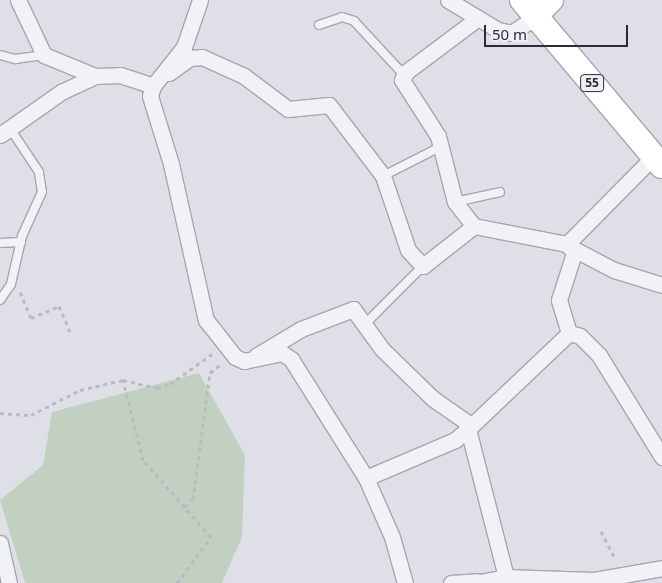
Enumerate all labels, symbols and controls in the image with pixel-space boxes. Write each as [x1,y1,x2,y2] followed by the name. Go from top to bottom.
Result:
[487,15,631,47] scale bar
[492,24,527,44] text: 50 m
[580,74,604,92] road number: 55

